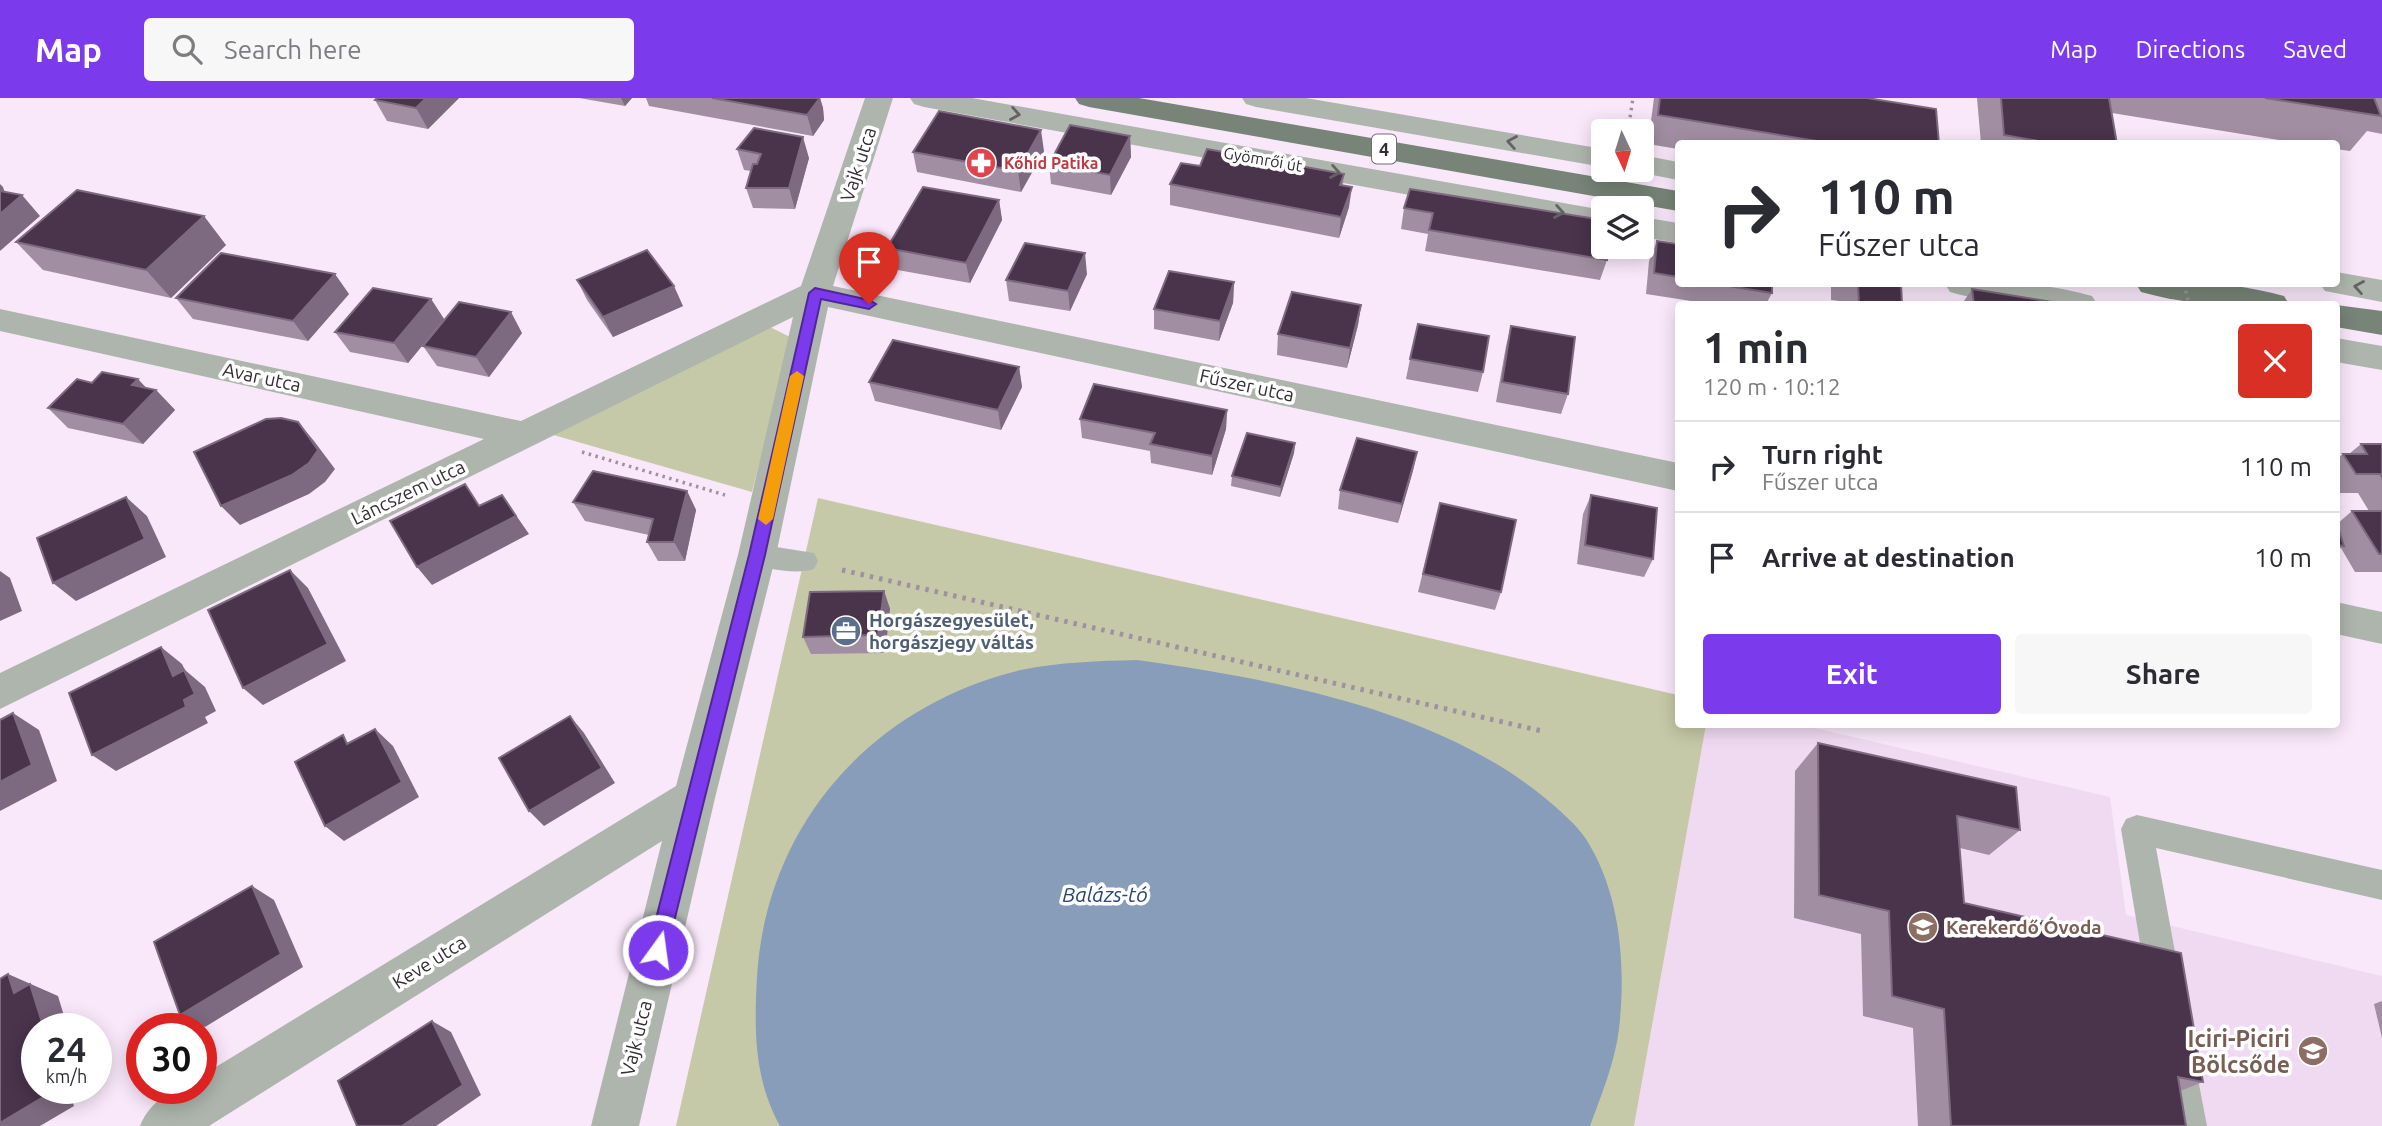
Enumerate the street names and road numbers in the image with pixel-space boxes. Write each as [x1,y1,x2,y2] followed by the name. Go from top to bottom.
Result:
[836,124,880,204] street label: Vajk utca
[1372,134,1396,164] road number: 4
[1222,143,1305,175] street label: Gyömrői út
[221,358,303,396] street label: Avar utca
[1198,364,1296,406] street label: Fűszer utca
[347,455,469,529] street label: Láncszem utca
[388,931,470,993] street label: Keve utca
[616,998,656,1078] street label: Vajk utca

